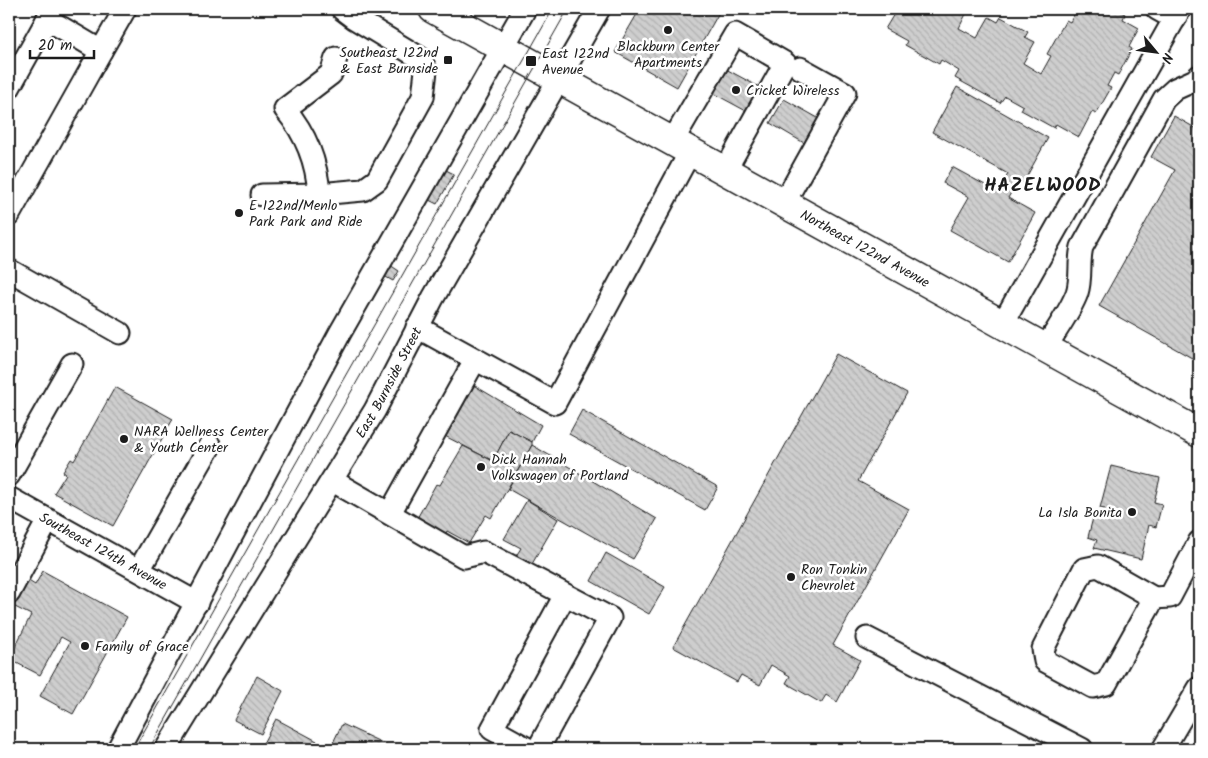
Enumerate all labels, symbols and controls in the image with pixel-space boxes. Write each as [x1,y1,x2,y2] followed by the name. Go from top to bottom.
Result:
[662,24,674,36] marker: Blackburn Center Apartments
[30,28,94,60] scale bar
[1130,28,1180,78] north arrow
[38,34,72,58] text: 20 m
[617,36,720,74] place label: Blackburn Center Apartments
[340,42,439,80] place label: Southeast 122nd & East Burnside
[542,43,610,81] place label: East 122nd Avenue
[1155,49,1178,67] text: N
[442,54,454,66] marker: Southeast 122nd & East Burnside
[524,54,538,68] marker: East 122nd Avenue
[746,80,839,102] place label: Cricket Wireless
[730,84,742,96] marker: Cricket Wireless
[984,171,1102,201] district label: HAZELWOOD
[249,195,363,233] place label: E 122nd/Menlo Park Park and Ride
[796,204,934,294] street label: Northeast 122nd Avenue
[233,207,245,219] marker: E 122nd/Menlo Park Park and Ride
[350,323,428,443] street label: East Burnside Street
[134,421,270,459] place label: NARA Wellness Center & Youth Center
[118,433,130,445] marker: NARA Wellness Center & Youth Center
[491,449,629,487] place label: Dick Hannah Volkswagen of Portland
[475,461,487,473] marker: Dick Hannah Volkswagen of Portland
[1038,502,1122,524] place label: La Isla Bonita
[1126,506,1138,518] marker: La Isla Bonita
[35,507,171,596] street label: Southeast 124th Avenue
[801,559,867,597] place label: Ron Tonkin Chevrolet
[785,571,797,583] marker: Ron Tonkin Chevrolet
[95,636,189,658] place label: Family of Grace
[79,640,91,652] marker: Family of Grace

